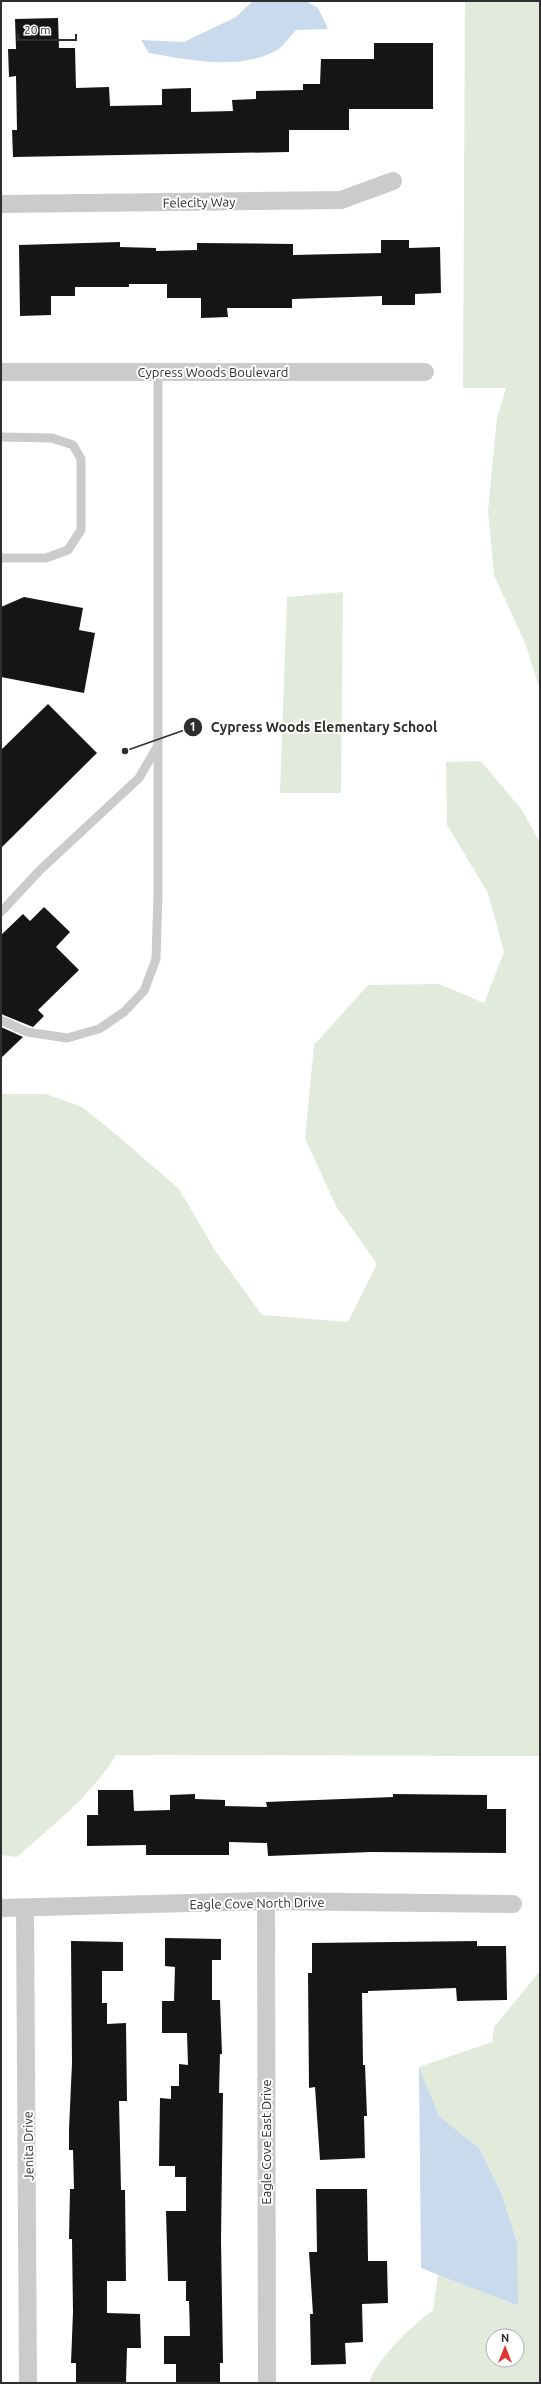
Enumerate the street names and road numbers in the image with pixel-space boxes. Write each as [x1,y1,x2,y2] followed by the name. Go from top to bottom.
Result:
[162,194,236,210] street label: Felecity Way
[138,365,288,379] street label: Cypress Woods Boulevard
[189,1895,325,1911] street label: Eagle Cove North Drive
[259,2079,273,2205] street label: Eagle Cove East Drive
[20,2111,36,2181] street label: Jenita Drive

